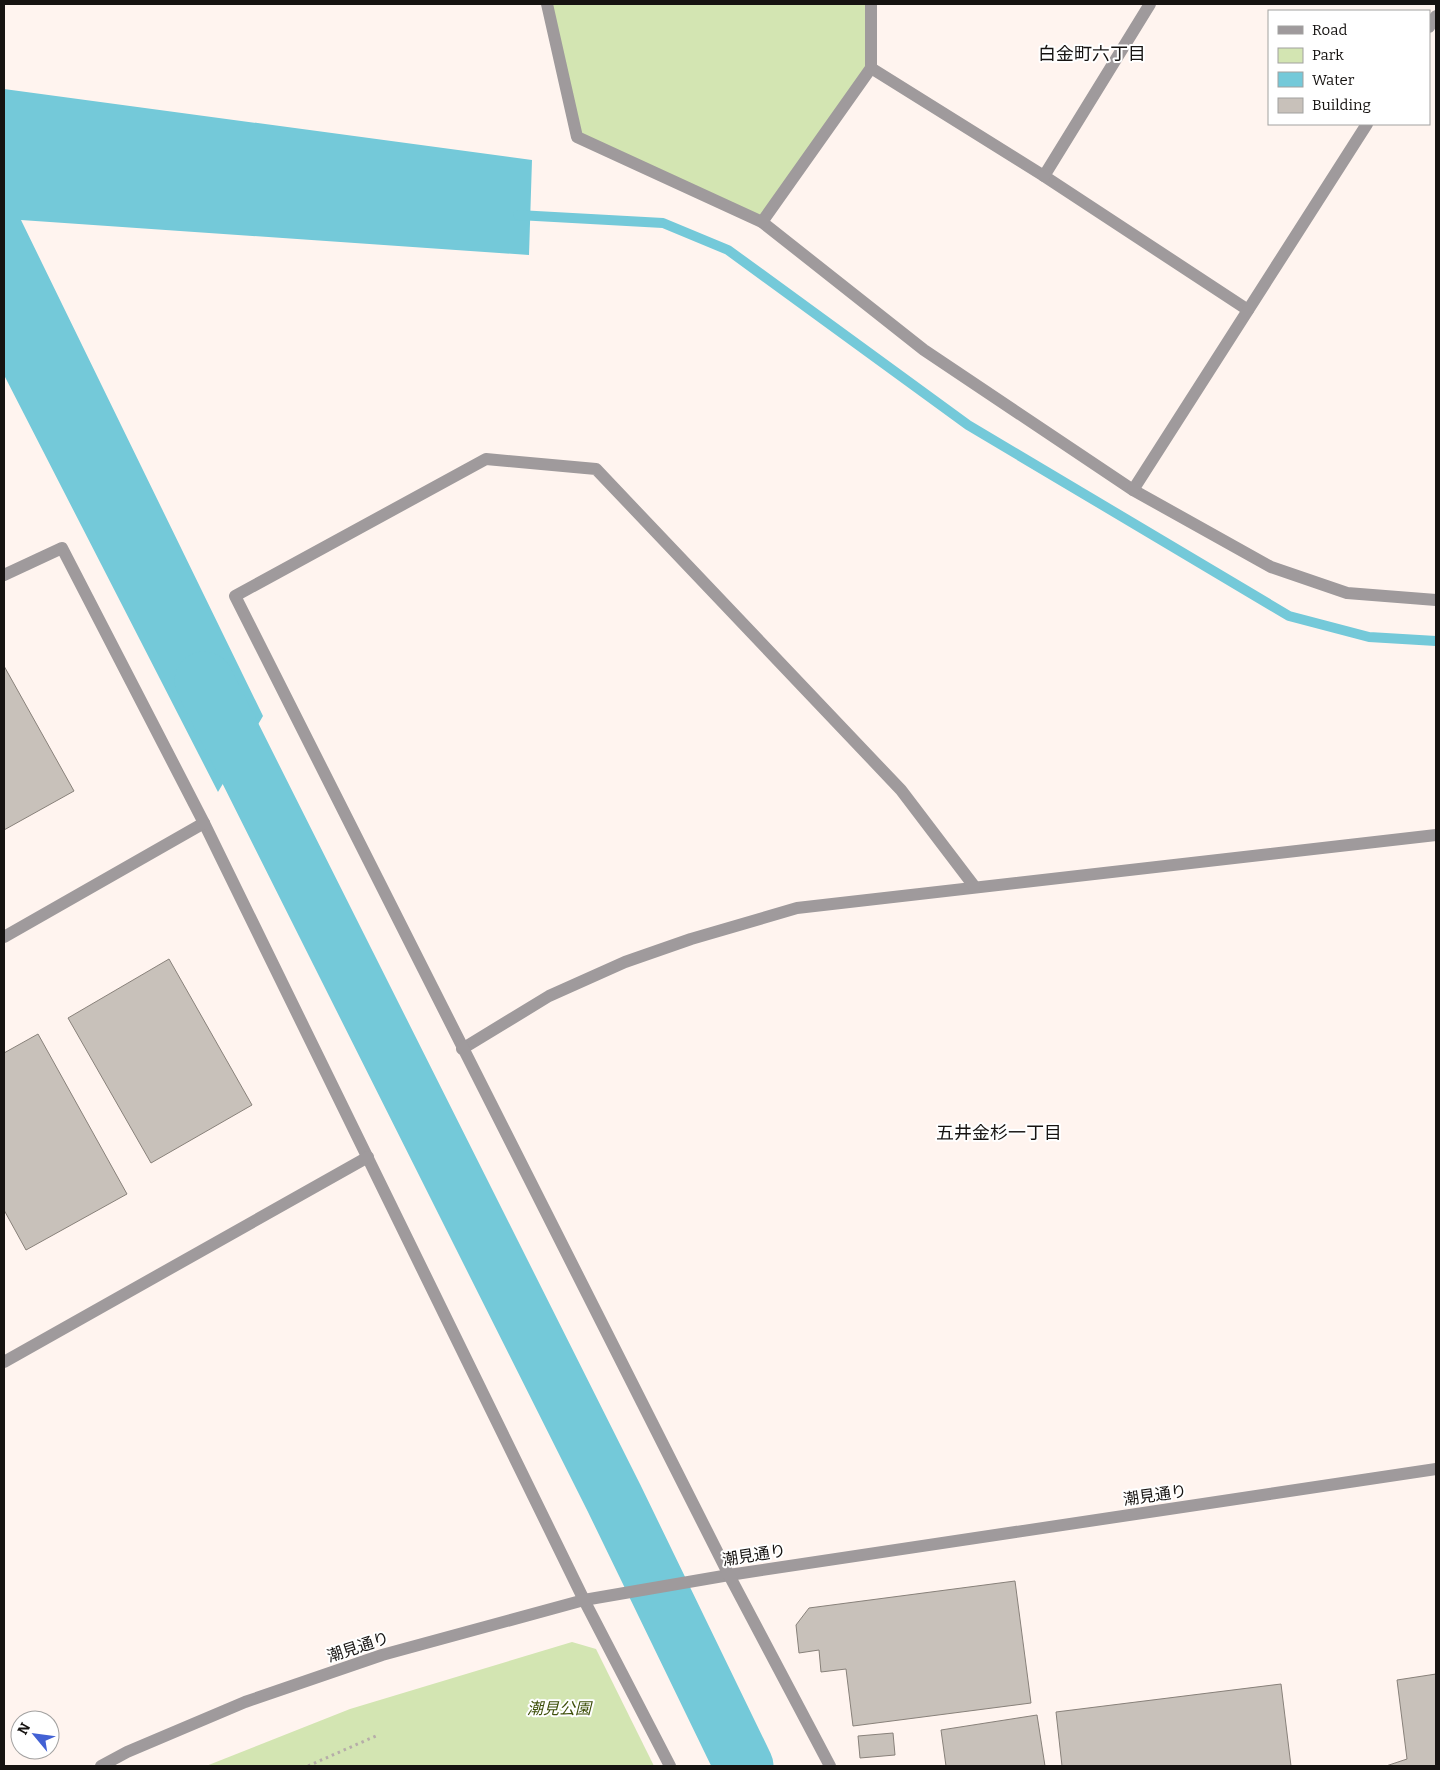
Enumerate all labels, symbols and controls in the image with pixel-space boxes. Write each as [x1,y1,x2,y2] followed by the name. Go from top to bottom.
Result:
[1268,10,1430,125] legend
[1312,21,1347,39] text: Road
[1038,43,1146,65] district label: 白金町六丁目
[1312,46,1344,64] text: Park
[1312,71,1355,89] text: Water
[1312,96,1371,114] text: Building
[936,1122,1062,1144] district label: 五井金杉一丁目
[1122,1481,1188,1509] street label: 潮見通り
[721,1541,787,1569] street label: 潮見通り
[325,1628,391,1666] street label: 潮見通り
[527,1699,593,1718] park label: 潮見公園
[10,1710,60,1760] north arrow
[14,1720,34,1738] text: N

